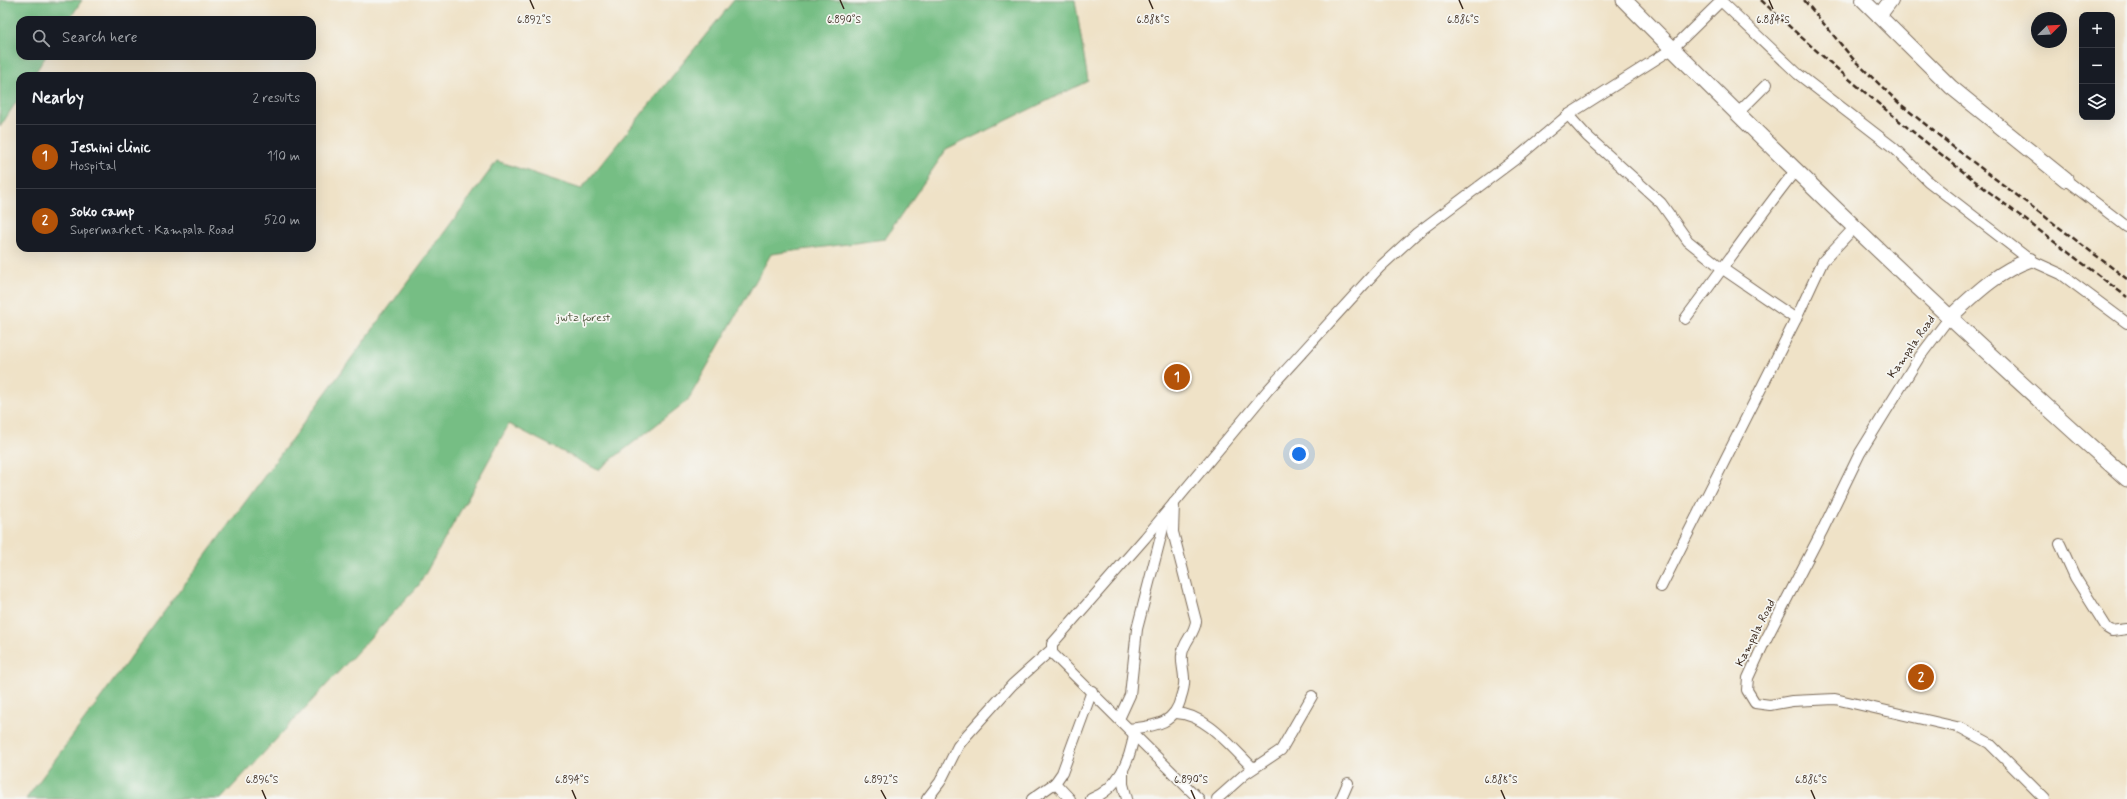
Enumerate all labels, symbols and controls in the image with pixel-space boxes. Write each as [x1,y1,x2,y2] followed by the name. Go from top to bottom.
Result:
[2031,12,2067,48] north arrow
[2079,12,2115,120] map controls
[2079,12,2115,48] button: +
[517,13,551,27] text: 6.892°S
[827,13,861,27] text: 6.890°S
[1137,13,1170,27] text: 6.888°S
[1447,13,1480,27] text: 6.886°S
[1756,13,1790,27] text: 6.884°S
[16,16,316,60] search box
[30,27,52,49] icon: search
[62,28,138,48] text: Search here
[2079,48,2115,84] button: −
[2079,84,2115,120] button: layers
[32,87,84,109] text: Nearby
[253,90,300,107] text: 2 results
[70,138,151,158] text: Jeshini clinic
[42,148,48,165] text: 1
[267,148,300,165] text: 110 m
[70,158,116,175] text: Hospital
[70,202,135,222] text: soko camp
[42,212,48,229] text: 2
[264,212,300,229] text: 520 m
[70,222,234,239] text: Supermarket · Kampala Road
[555,310,611,327] park label: jwtz forest
[1884,312,1940,382] street label: Kampala Road
[1164,362,1190,392] pin: 1
[1289,444,1309,464] your location
[1732,597,1780,669] street label: Kampala Road
[1908,662,1934,692] pin: 2
[246,773,279,787] text: 6.896°S
[555,773,589,787] text: 6.894°S
[864,773,898,787] text: 6.892°S
[1174,773,1208,787] text: 6.890°S
[1485,773,1518,787] text: 6.888°S
[1795,773,1828,787] text: 6.886°S

